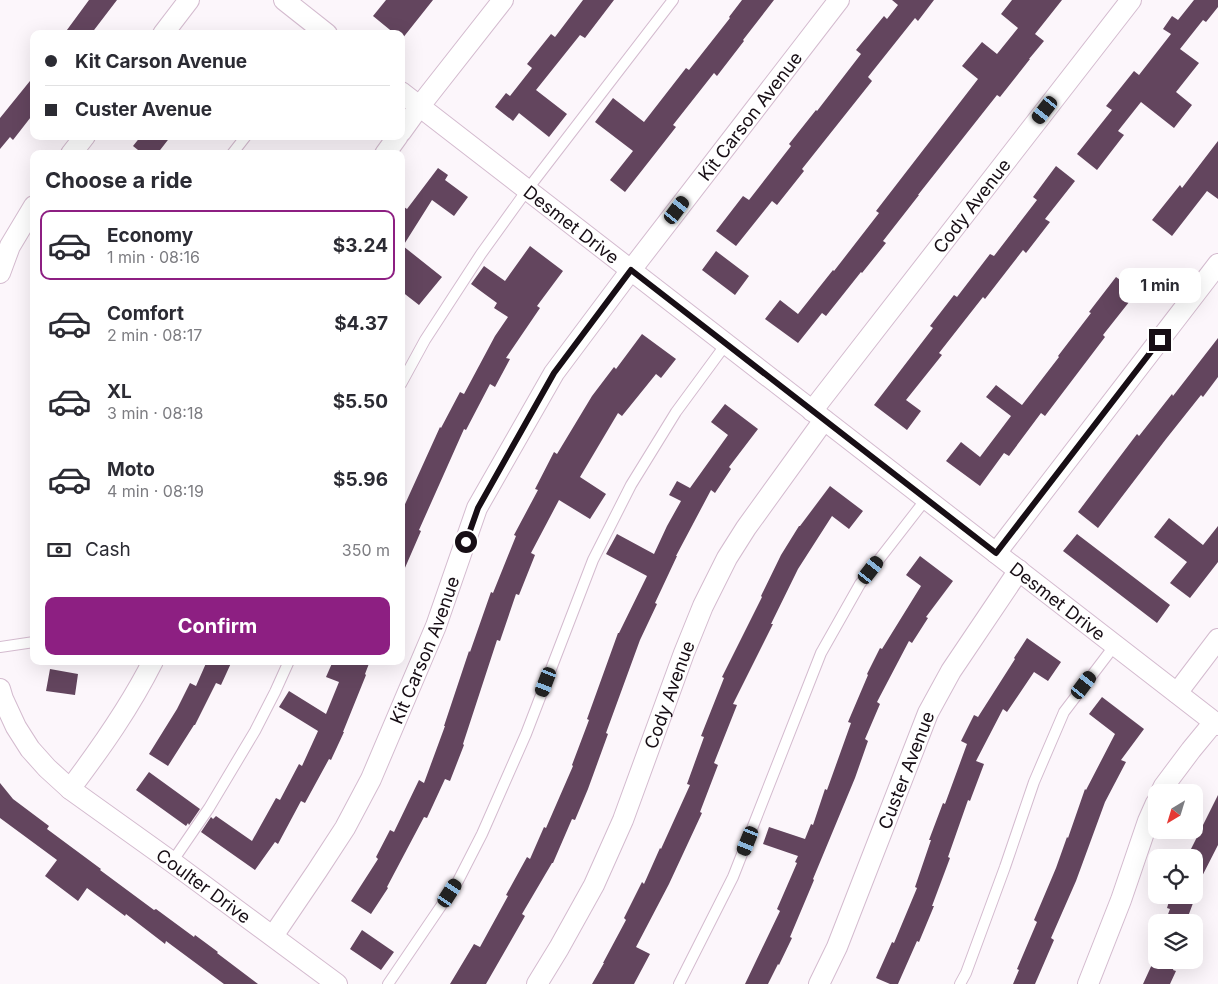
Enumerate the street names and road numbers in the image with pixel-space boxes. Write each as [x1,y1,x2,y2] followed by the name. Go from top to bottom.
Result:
[694,47,806,184] street label: Kit Carson Avenue
[928,154,1015,257] street label: Cody Avenue
[520,181,624,268] street label: Desmet Drive
[1006,557,1110,644] street label: Desmet Drive
[385,573,463,727] street label: Kit Carson Avenue
[639,637,698,751] street label: Cody Avenue
[873,708,938,832] street label: Custer Avenue
[153,844,255,927] street label: Coulter Drive

